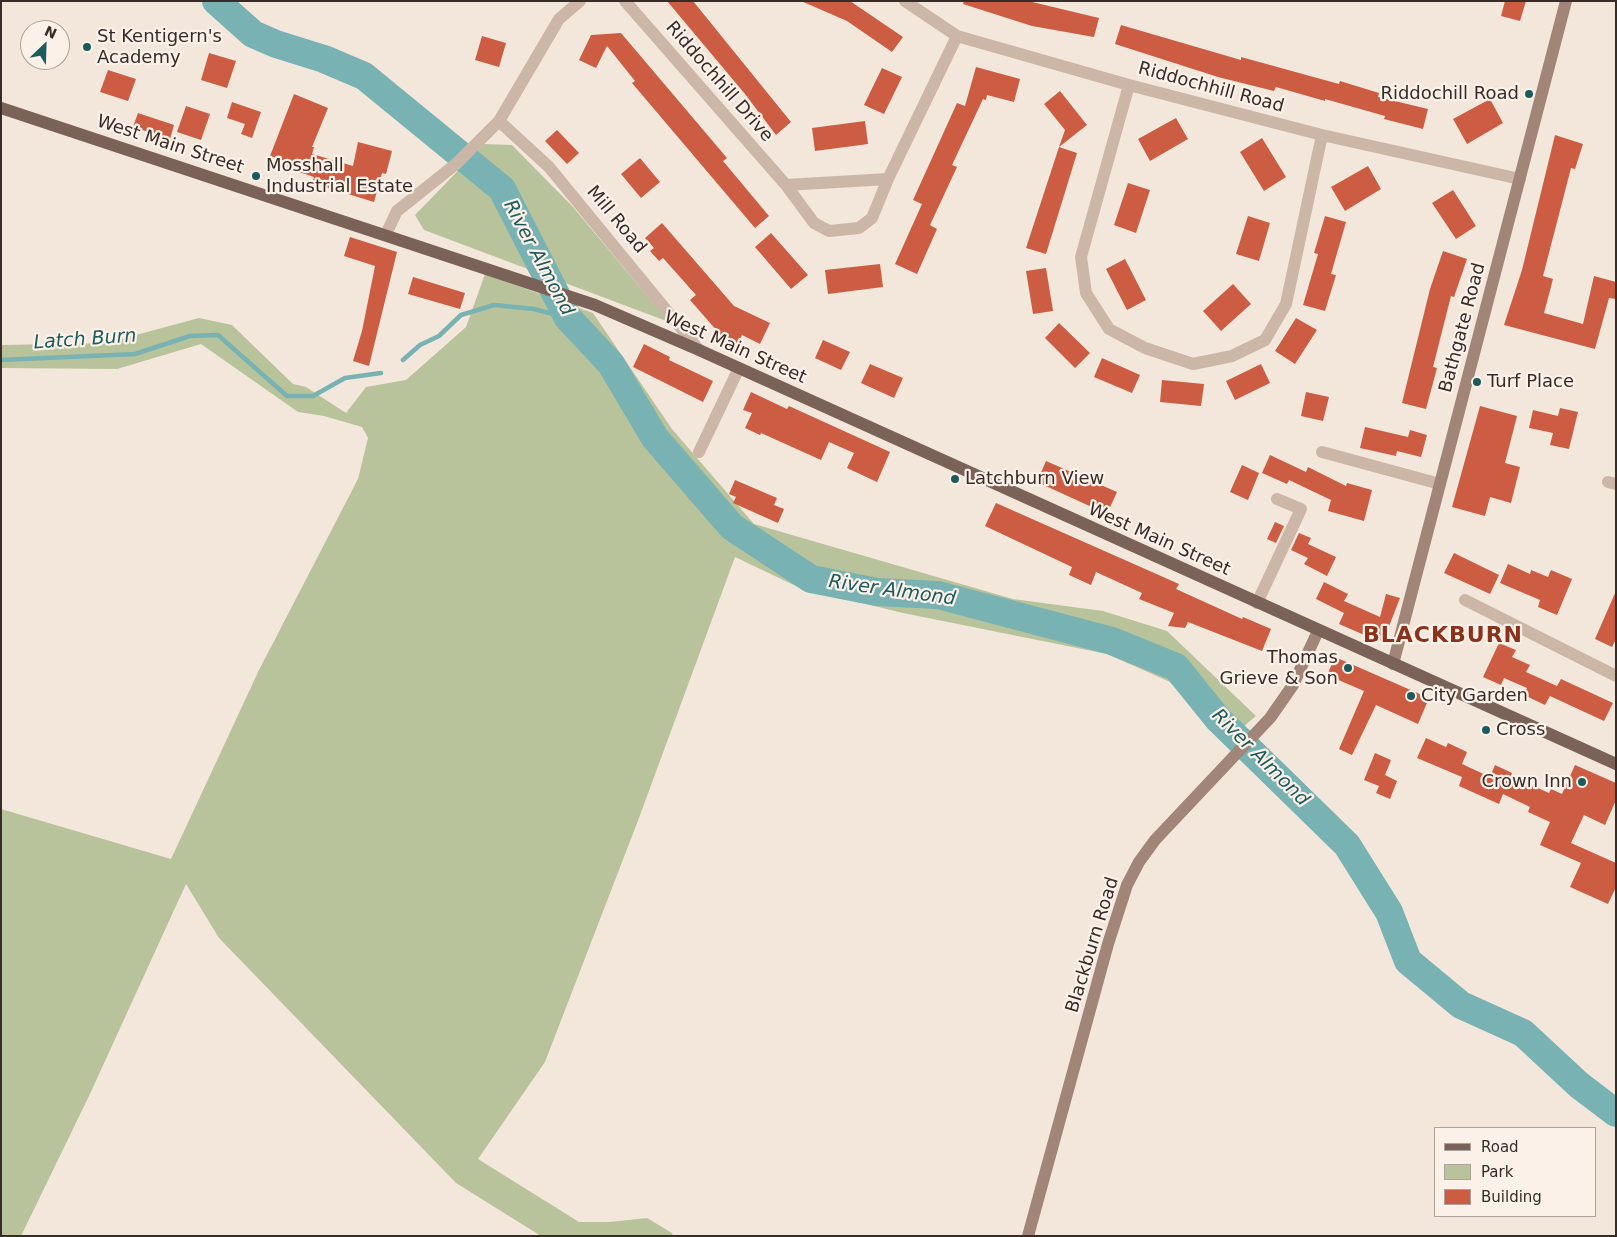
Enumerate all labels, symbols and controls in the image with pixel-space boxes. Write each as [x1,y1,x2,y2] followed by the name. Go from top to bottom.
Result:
[661,17,777,147] street label: Riddochhill Drive
[20,20,70,70] north arrow
[42,23,59,42] text: N
[97,26,222,68] place label: St Kentigern's Academy
[81,41,93,53] marker: St Kentigern's Academy
[1136,58,1286,118] street label: Riddochhill Road
[1380,83,1519,105] place label: Riddochill Road
[1523,88,1535,100] marker: Riddochill Road
[94,111,246,179] street label: West Main Street
[266,155,413,198] place label: Mosshall Industrial Estate
[250,170,262,182] marker: Mosshall Industrial Estate
[582,182,650,258] street label: Mill Road
[498,196,578,320] water label: River Almond
[1435,261,1491,395] street label: Bathgate Road
[661,307,809,389] street label: West Main Street
[33,325,137,355] water label: Latch Burn
[1487,371,1574,393] place label: Turf Place
[1471,376,1483,388] marker: Turf Place
[965,468,1104,490] place label: Latchburn View
[949,473,961,485] marker: Latchburn View
[1085,499,1233,581] street label: West Main Street
[827,571,957,611] water label: River Almond
[1362,623,1524,649] district label: BLACKBURN
[1220,647,1338,690] place label: Thomas Grieve & Son
[1342,662,1354,674] marker: Thomas Grieve & Son
[1421,685,1528,707] place label: City Garden
[1405,690,1417,702] marker: City Garden
[1207,705,1313,811] water label: River Almond
[1496,719,1545,741] place label: Cross
[1480,724,1492,736] marker: Cross
[1481,771,1572,793] place label: Crown Inn
[1576,776,1588,788] marker: Crown Inn
[1062,874,1124,1016] street label: Blackburn Road
[1434,1127,1597,1217] legend
[1481,1138,1519,1156] text: Road
[1481,1163,1513,1181] text: Park
[1481,1188,1542,1206] text: Building

